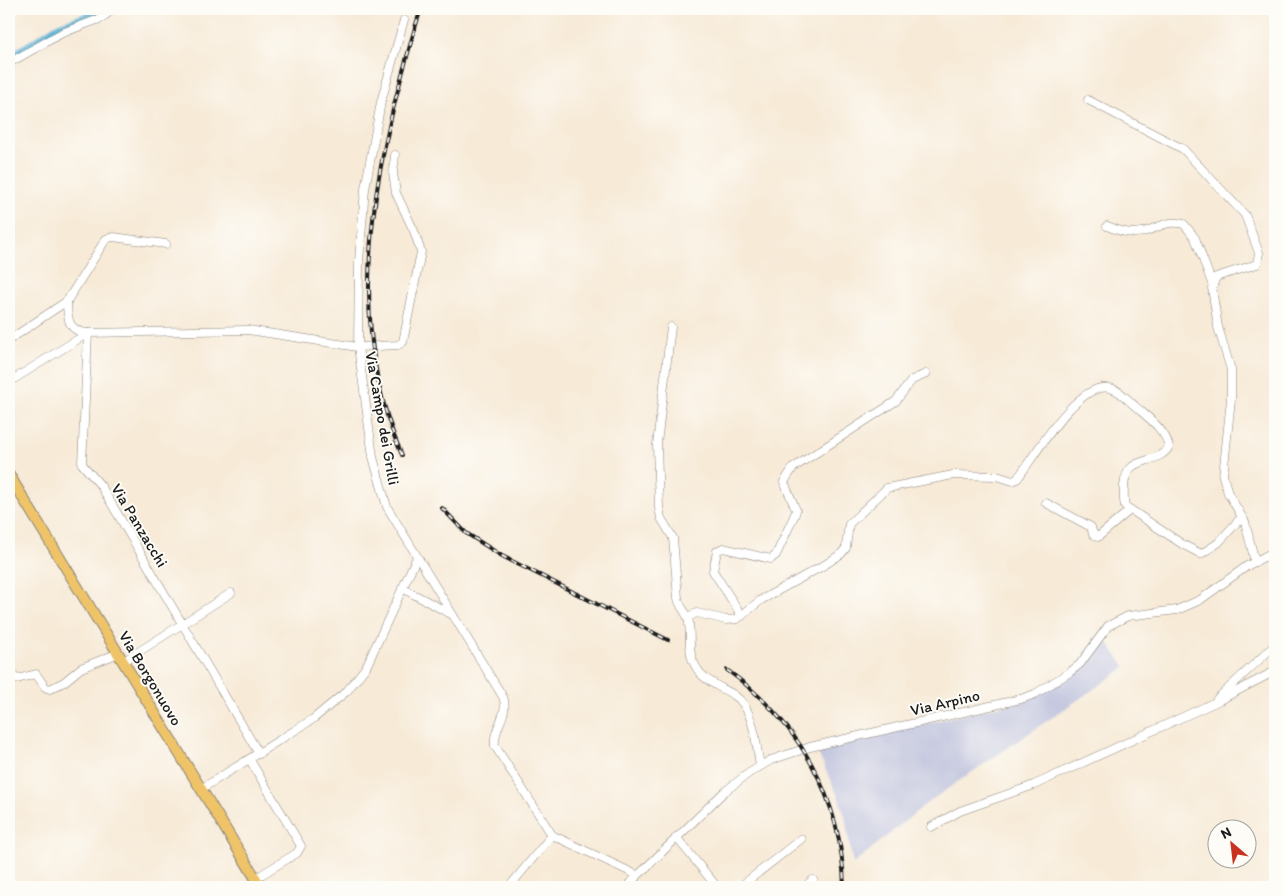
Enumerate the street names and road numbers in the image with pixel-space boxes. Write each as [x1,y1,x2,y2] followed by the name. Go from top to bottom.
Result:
[361,350,404,486] street label: Via Campo dei Grilli
[107,480,172,571] street label: Via Panzacchi
[115,627,186,729] street label: Via Borgonuovo
[908,685,982,720] street label: Via Arpino

